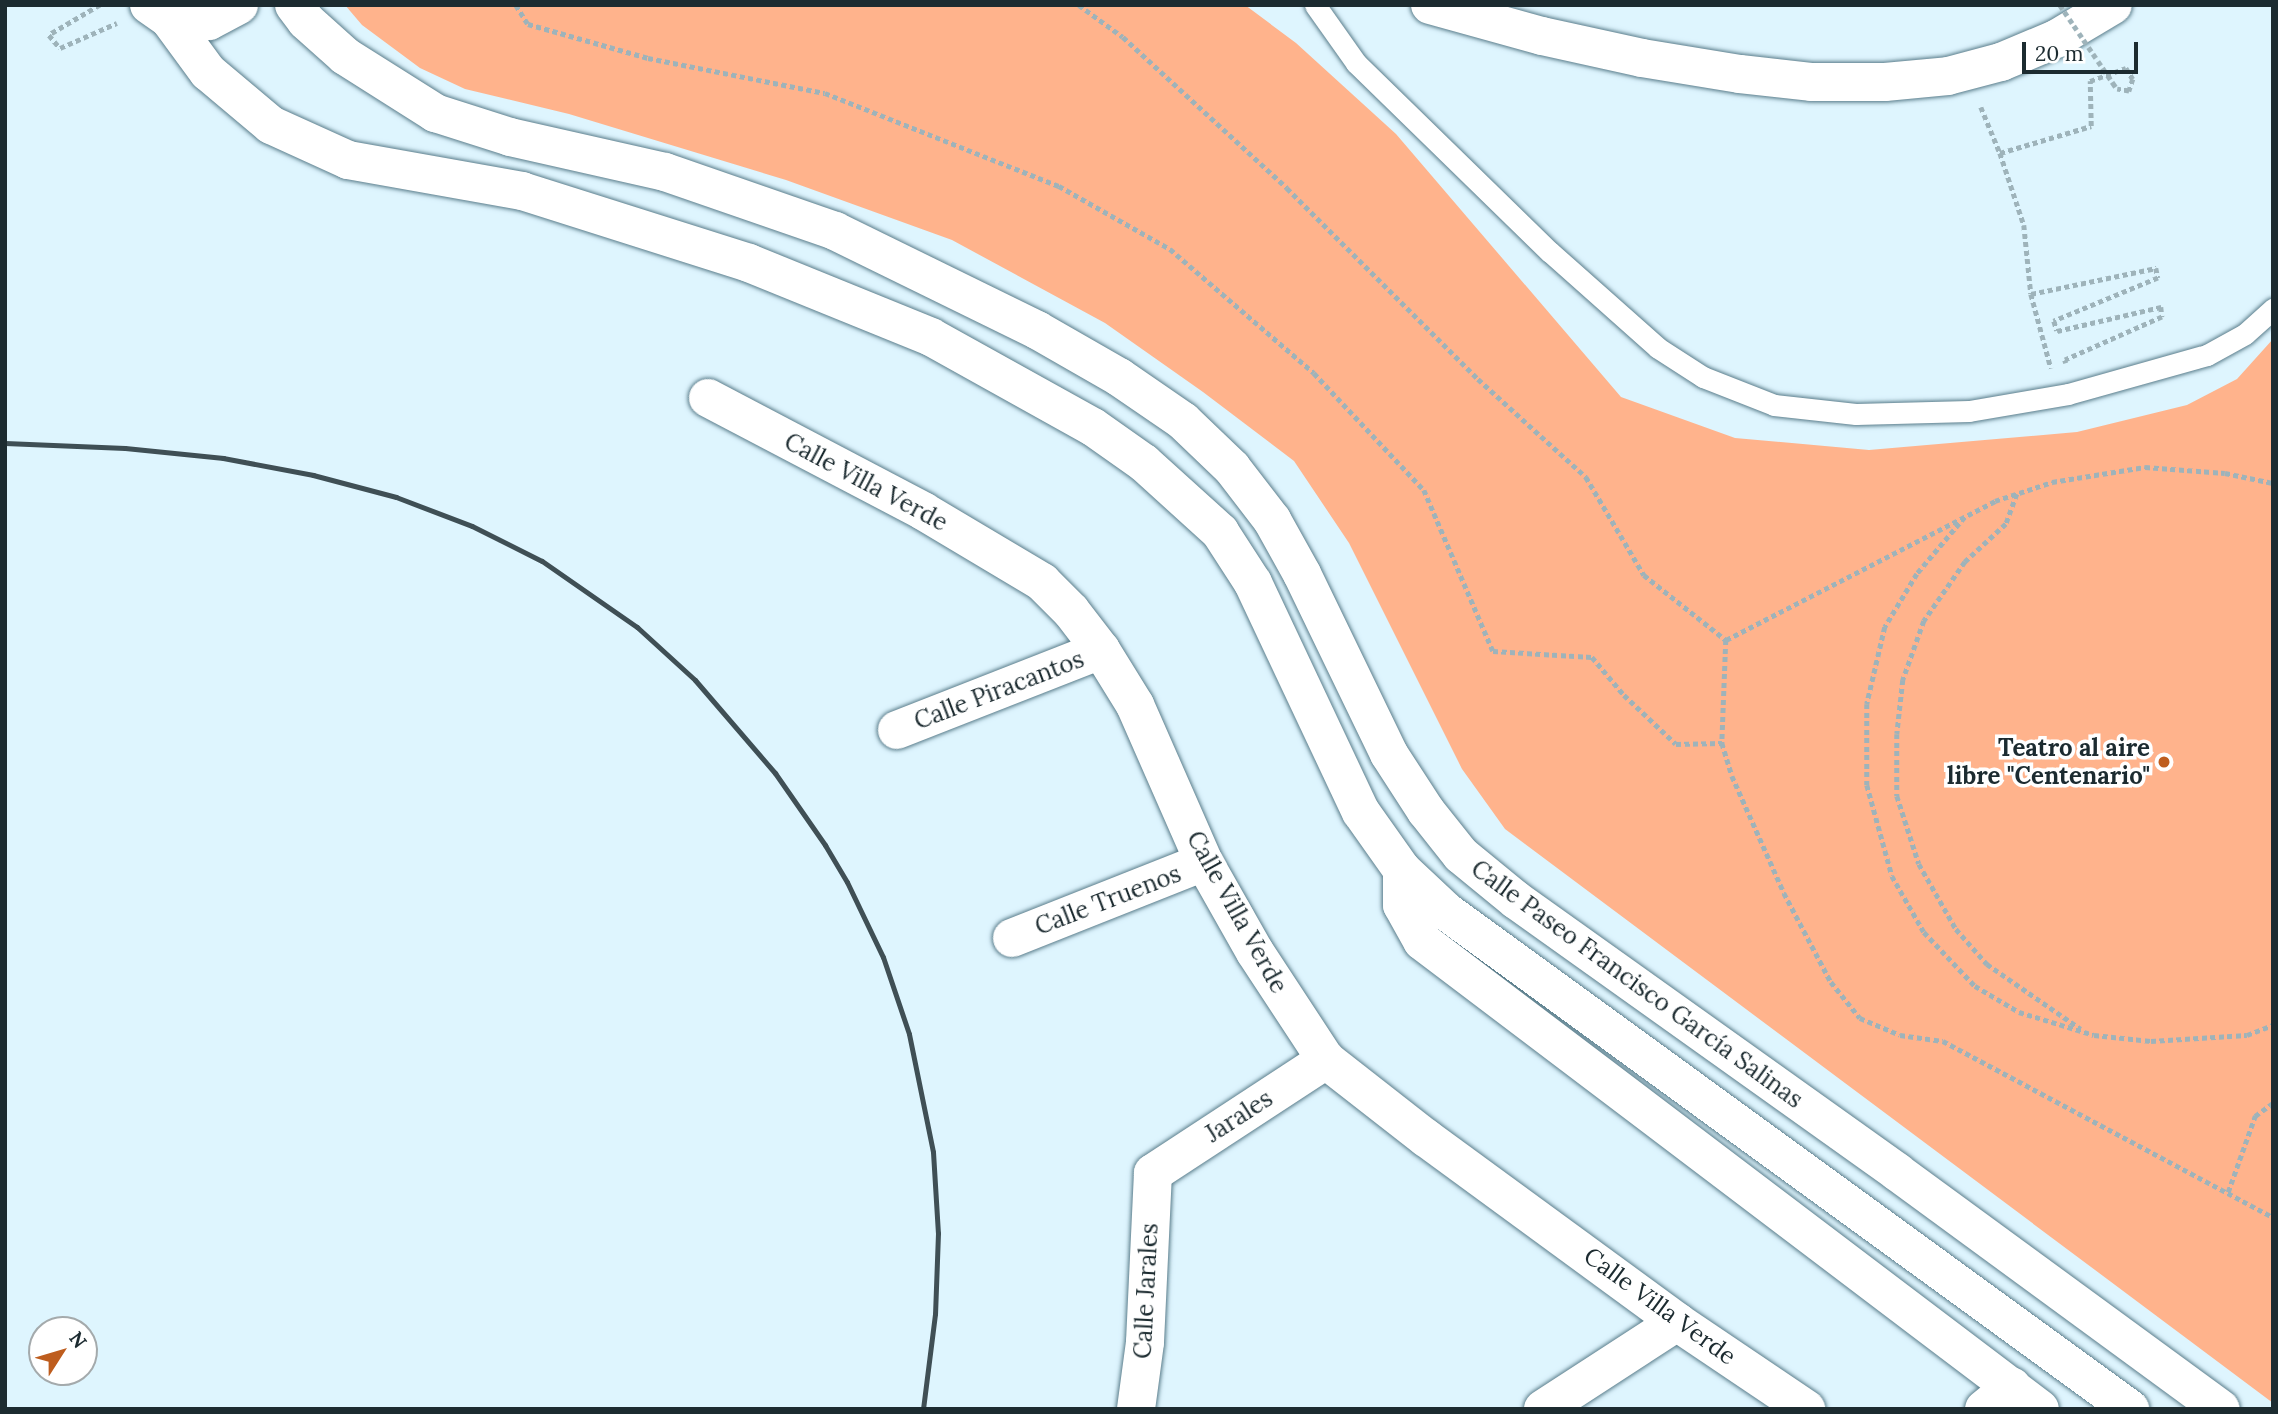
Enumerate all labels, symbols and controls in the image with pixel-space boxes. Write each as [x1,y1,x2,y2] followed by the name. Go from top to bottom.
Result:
[2026,28,2142,72] scale bar
[2035,40,2084,67] text: 20 m
[779,427,953,537] street label: Calle Villa Verde
[910,644,1088,736] street label: Calle Piracantos
[1947,734,2150,790] place label: Teatro al aire libre "Centenario"
[2156,754,2172,770] marker: Teatro al aire libre "Centenario"
[1181,826,1293,998] street label: Calle Villa Verde
[1466,854,1808,1114] street label: Calle Paseo Francisco García Salinas
[1031,859,1185,941] street label: Calle Truenos
[1200,1084,1278,1148] street label: Jarales
[1128,1222,1164,1360] street label: Calle Jarales
[1578,1241,1742,1371] street label: Calle Villa Verde
[28,1316,98,1386] north arrow
[64,1326,92,1353] text: N

